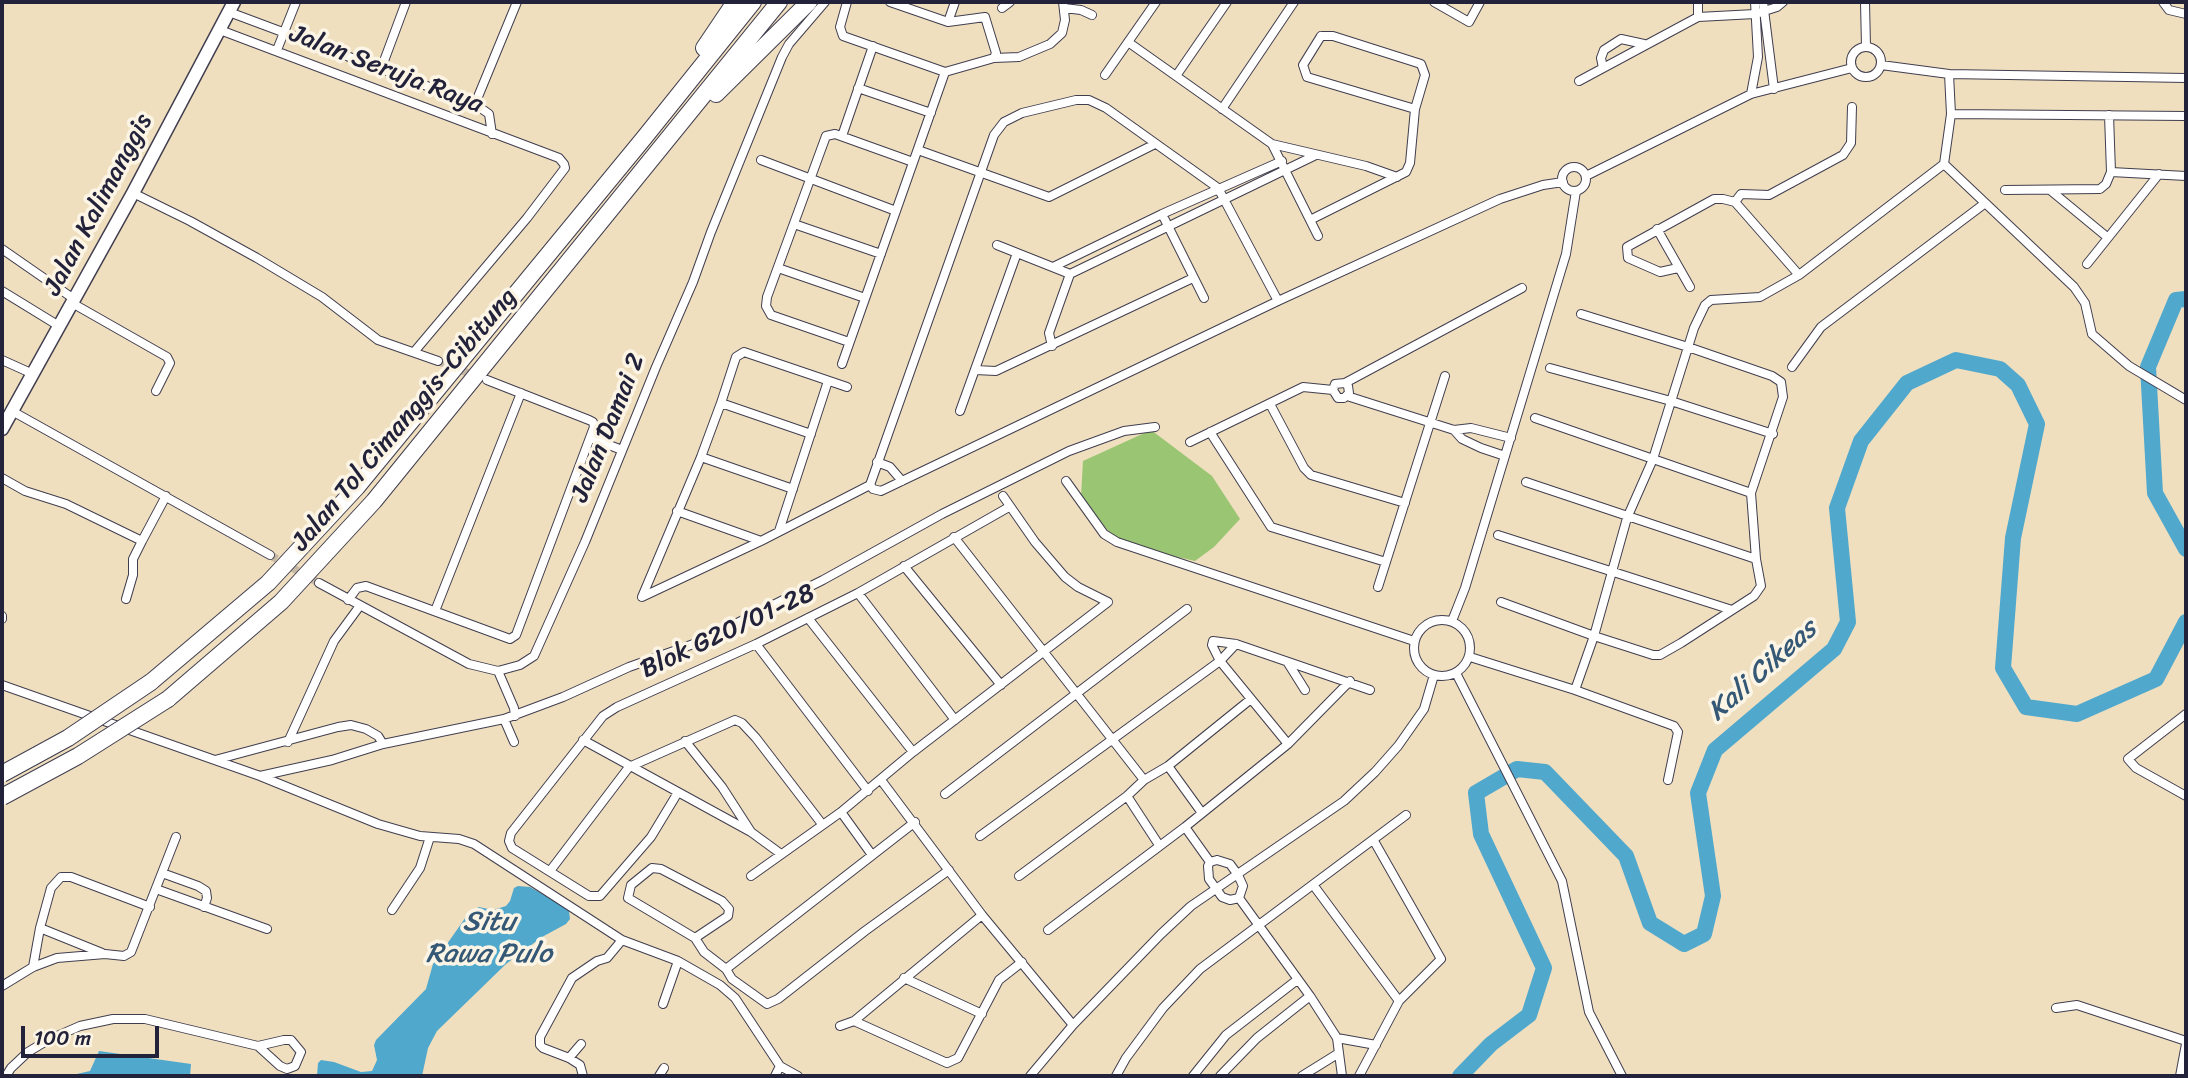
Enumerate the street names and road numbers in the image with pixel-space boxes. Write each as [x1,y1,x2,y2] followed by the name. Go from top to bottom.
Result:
[285,19,487,121] street label: Jalan Seruja Raya
[38,109,160,301] street label: Jalan Kalimanggis
[286,282,524,558] street label: Jalan Tol Cimanggis–Cibitung
[565,349,653,507] street label: Jalan Damai 2
[636,578,820,686] street label: Blok G20/01-28

